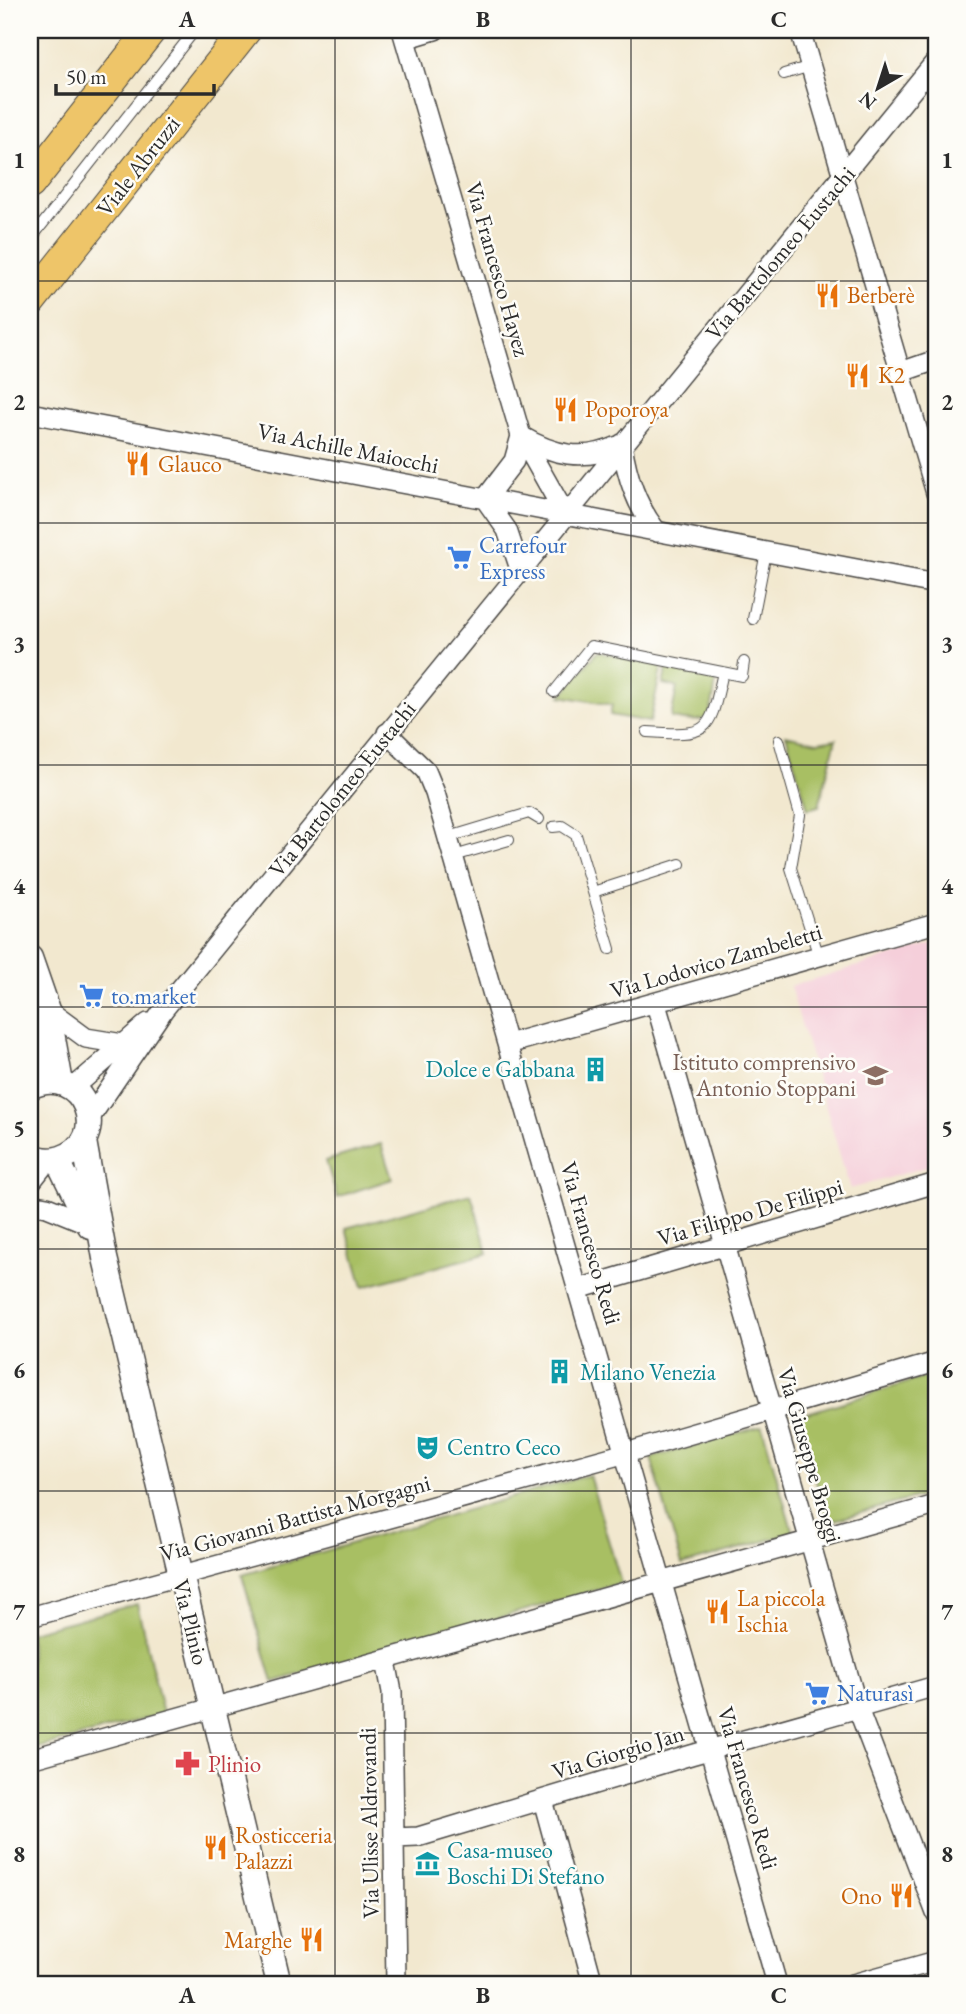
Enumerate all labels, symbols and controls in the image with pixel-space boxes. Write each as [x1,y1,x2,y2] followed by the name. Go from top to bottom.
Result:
[178,4,196,34] text: A
[476,4,490,34] text: B
[771,4,787,34] text: C
[56,52,214,96] scale bar
[844,52,914,122] north arrow
[66,63,107,90] text: 50 m
[853,86,881,115] text: N
[89,109,187,222] street label: Viale Abruzzi
[13,145,25,175] text: 1
[941,145,953,175] text: 1
[698,159,862,346] street label: Via Bartolomeo Eustachi
[459,178,537,360] street label: Via Francesco Hayez
[847,280,915,310] place label: Berberè
[813,281,841,309] restaurant icon: Berberè
[878,360,905,390] place label: K2
[844,361,872,389] restaurant icon: K2
[13,387,25,417] text: 2
[941,387,953,417] text: 2
[585,394,669,424] place label: Poporoya
[551,395,579,423] restaurant icon: Poporoya
[255,416,442,480] street label: Via Achille Maiocchi
[158,449,222,479] place label: Glauco
[124,450,152,478] restaurant icon: Glauco
[479,530,567,586] place label: Carrefour Express
[445,544,473,572] supermarket icon: Carrefour Express
[13,629,25,659] text: 3
[941,629,953,659] text: 3
[262,694,423,883] street label: Via Bartolomeo Eustachi
[13,871,26,901] text: 4
[941,871,954,901] text: 4
[607,916,826,1006] street label: Via Lodovico Zambeletti
[111,981,197,1011] place label: to.market
[77,982,105,1010] supermarket icon: to.market
[672,1047,856,1103] place label: Istituto comprensivo Antonio Stoppani
[425,1054,576,1084] place label: Dolce e Gabbana
[581,1055,609,1083] building icon: Dolce e Gabbana
[862,1061,890,1089] school or university icon: Istituto comprensivo Antonio Stoppani
[13,1113,25,1143] text: 5
[941,1113,953,1143] text: 5
[553,1158,629,1328] street label: Via Francesco Redi
[654,1171,847,1253] street label: Via Filippo De Filippi
[13,1355,25,1385] text: 6
[941,1355,953,1385] text: 6
[580,1357,717,1387] place label: Milano Venezia
[546,1358,574,1386] building icon: Milano Venezia
[771,1364,849,1546] street label: Via Giuseppe Broggi
[447,1432,561,1462] place label: Centro Ceco
[413,1433,441,1461] theatre icon: Centro Ceco
[156,1467,434,1569] street label: Via Giovanni Battista Morgagni
[166,1576,216,1668] street label: Via Plinio
[737,1583,826,1639] place label: La piccola Ischia
[13,1597,26,1627] text: 7
[703,1597,731,1625] restaurant icon: La piccola Ischia
[941,1597,954,1627] text: 7
[837,1678,914,1708] place label: Naturasì
[803,1679,831,1707] supermarket icon: Naturasì
[710,1703,786,1873] street label: Via Francesco Redi
[548,1718,688,1786] street label: Via Giorgio Jan
[352,1727,386,1919] street label: Via Ulisse Aldrovandi
[208,1749,261,1779] place label: Plinio
[174,1750,202,1778] pharmacy icon: Plinio
[235,1820,333,1876] place label: Rosticceria Palazzi
[201,1834,229,1862] restaurant icon: Rosticceria Palazzi
[447,1835,605,1891] place label: Casa-museo Boschi Di Stefano
[13,1839,25,1869] text: 8
[941,1839,953,1869] text: 8
[413,1849,441,1877] museum icon: Casa-museo Boschi Di Stefano
[841,1881,882,1911] place label: Ono
[888,1882,916,1910] restaurant icon: Ono
[224,1925,292,1955] place label: Marghe
[298,1926,326,1954] restaurant icon: Marghe
[178,1980,196,2010] text: A
[476,1980,490,2010] text: B
[771,1980,787,2010] text: C

